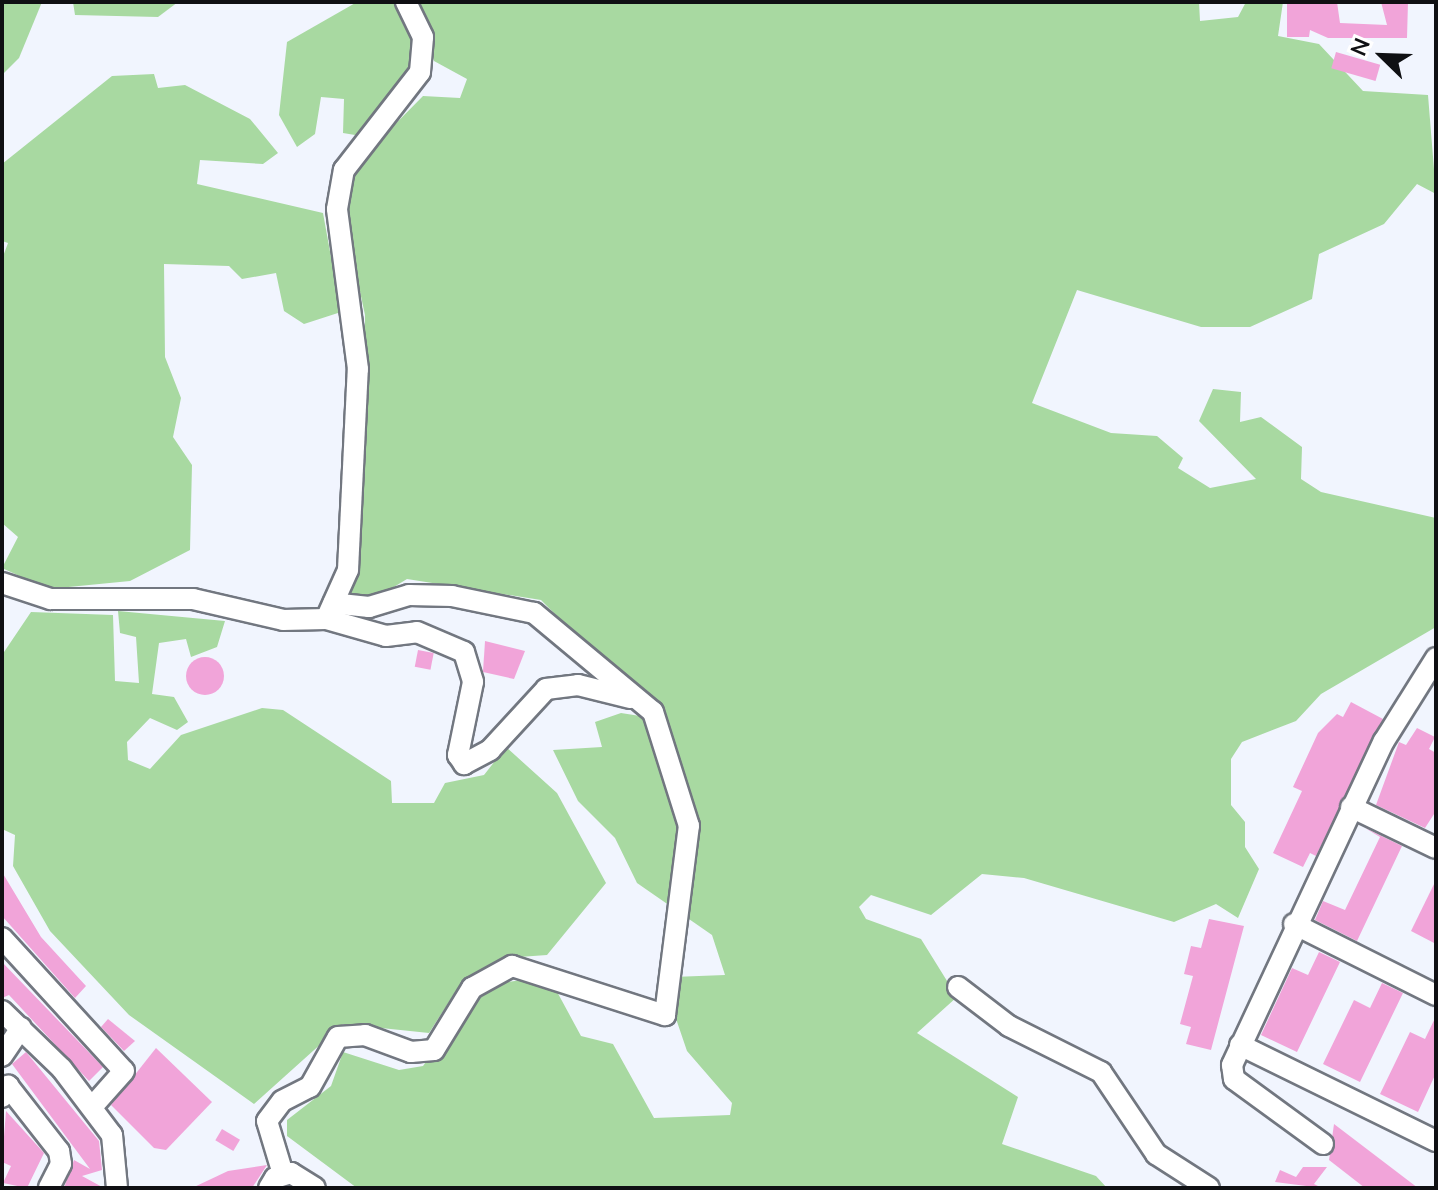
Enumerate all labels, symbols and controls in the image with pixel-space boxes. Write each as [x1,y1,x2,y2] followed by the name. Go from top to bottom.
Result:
[1342,16,1422,96] north arrow
[1344,34,1376,60] text: N

